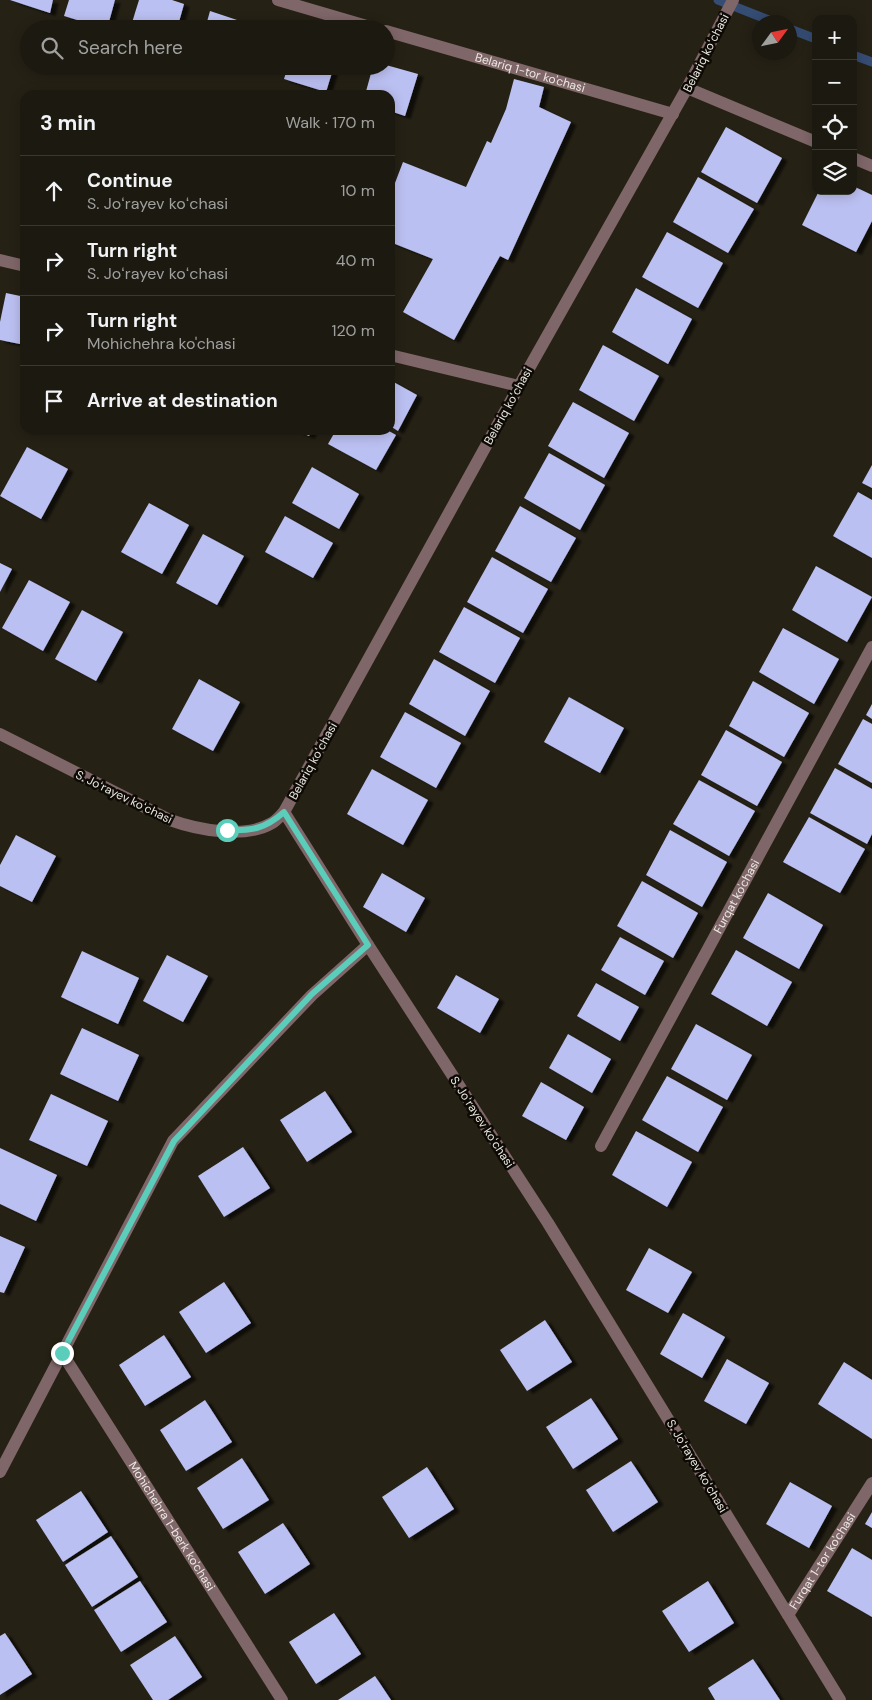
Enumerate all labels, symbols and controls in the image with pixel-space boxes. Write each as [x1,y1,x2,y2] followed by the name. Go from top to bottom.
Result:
[679,11,733,95] street label: Belariq koʻchasi
[752,15,797,60] north arrow
[812,15,857,195] map controls
[812,15,857,60] button: +
[20,20,395,75] search box
[38,34,66,62] icon: search
[78,35,183,60] text: Search here
[473,49,587,96] street label: Belariq 1-tor ko'chasi
[812,60,857,105] button: −
[812,105,857,150] button: locate
[40,109,96,137] text: 3 min
[286,112,375,133] text: Walk · 170 m
[812,150,857,195] button: layers
[87,168,173,193] text: Continue
[40,177,68,205] icon: ahead
[341,180,375,201] text: 10 m
[87,193,228,214] text: S. Joʻrayev koʻchasi
[87,238,177,263] text: Turn right
[40,247,68,275] icon: right
[336,250,375,271] text: 40 m
[87,263,228,284] text: S. Joʻrayev koʻchasi
[87,308,177,333] text: Turn right
[40,317,68,345] icon: right
[331,320,375,341] text: 120 m
[87,333,236,354] text: Mohichehra ko'chasi
[480,364,536,447] street label: Belariq koʻchasi
[40,387,68,415] icon: arrive
[87,388,278,413] text: Arrive at destination
[285,719,341,802] street label: Belariq koʻchasi
[73,767,175,827] street label: S. Joʻrayev koʻchasi
[216,819,239,842] route start
[710,856,763,936] street label: Furqat ko'chasi
[446,1073,518,1171] street label: S. Joʻrayev koʻchasi
[51,1342,74,1365] route end
[663,1416,731,1516] street label: S. Joʻrayev koʻchasi
[125,1459,219,1594] street label: Mohichehra 1-berk ko'chasi
[786,1509,859,1612] street label: Furqat 1-tor ko'chasi

